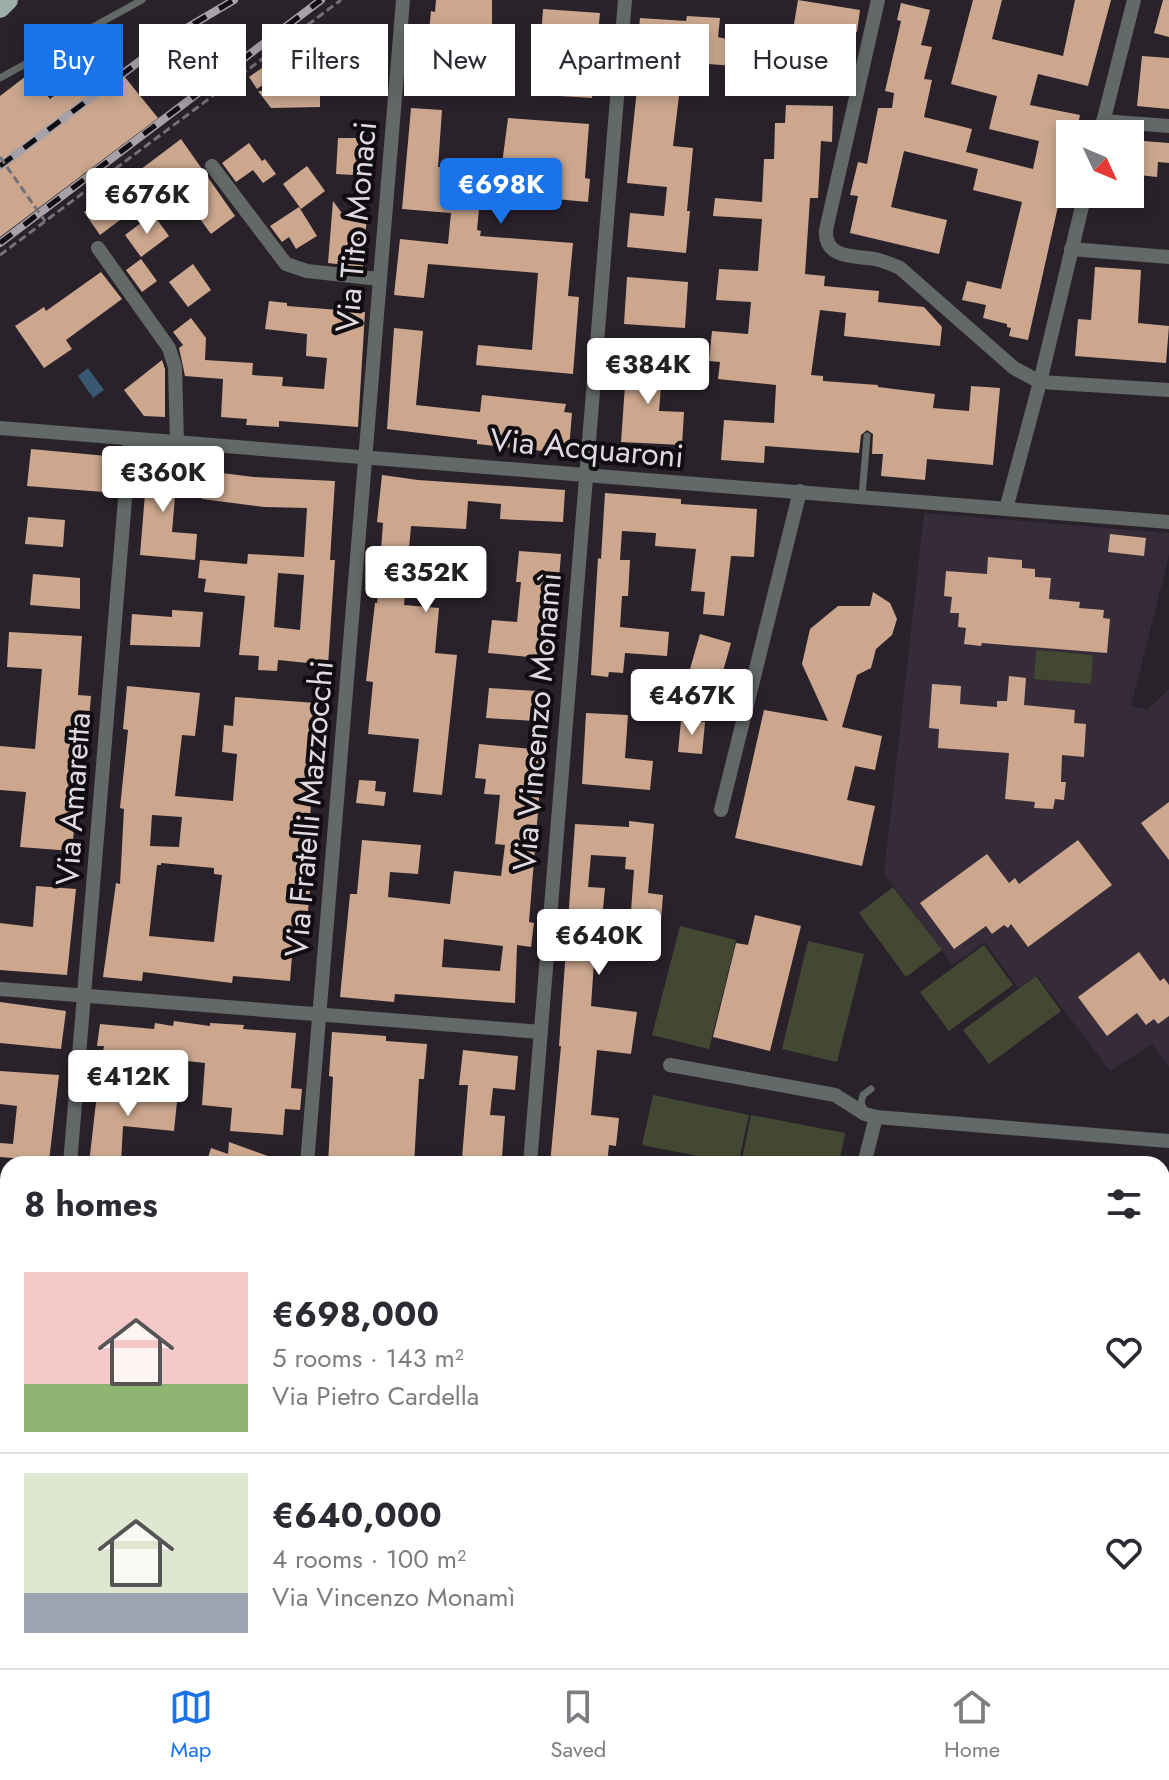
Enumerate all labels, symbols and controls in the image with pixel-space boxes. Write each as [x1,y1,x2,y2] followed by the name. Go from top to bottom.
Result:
[24,24,123,96] chip: Buy
[139,24,246,96] chip: Rent
[262,24,388,96] chip: Filters
[404,24,515,96] chip: New
[531,24,709,96] chip: Apartment
[725,24,856,96] chip: House
[324,120,388,334] street label: Via Tito Monaci
[1056,120,1144,208] north arrow
[1056,120,1144,208] map controls
[445,158,557,226] pin: €698K
[458,165,544,203] text: €698K
[91,168,203,236] pin: €676K
[104,175,190,213] text: €676K
[592,338,704,406] pin: €384K
[605,345,691,383] text: €384K
[488,417,686,479] street label: Via Acquaroni
[107,446,219,514] pin: €360K
[120,453,206,491] text: €360K
[370,546,482,614] pin: €352K
[383,553,469,591] text: €352K
[501,571,573,873] street label: Via Vincenzo Monamì
[273,659,345,959] street label: Via Fratelli Mazzocchi
[636,669,748,737] pin: €467K
[649,676,735,714] text: €467K
[44,711,102,887] street label: Via Amaretta
[543,909,655,977] pin: €640K
[555,916,643,954] text: €640K
[72,1050,184,1118] pin: €412K
[86,1057,170,1095] text: €412K
[24,1180,158,1229] text: 8 homes
[1102,1182,1146,1226] icon: filters
[272,1290,439,1339] text: €698,000
[88,1304,184,1400] icon: home
[1102,1330,1146,1374] icon: heart
[272,1339,464,1377] text: 5 rooms · 143 m²
[272,1377,479,1415] text: Via Pietro Cardella
[272,1491,442,1540] text: €640,000
[88,1505,184,1601] icon: home
[1102,1531,1146,1575] icon: heart
[272,1540,466,1578] text: 4 rooms · 100 m²
[272,1578,515,1616] text: Via Vincenzo Monamì
[169,1685,213,1765] tab: Map
[551,1685,606,1765] tab: Saved
[944,1685,1000,1765] tab: Home

